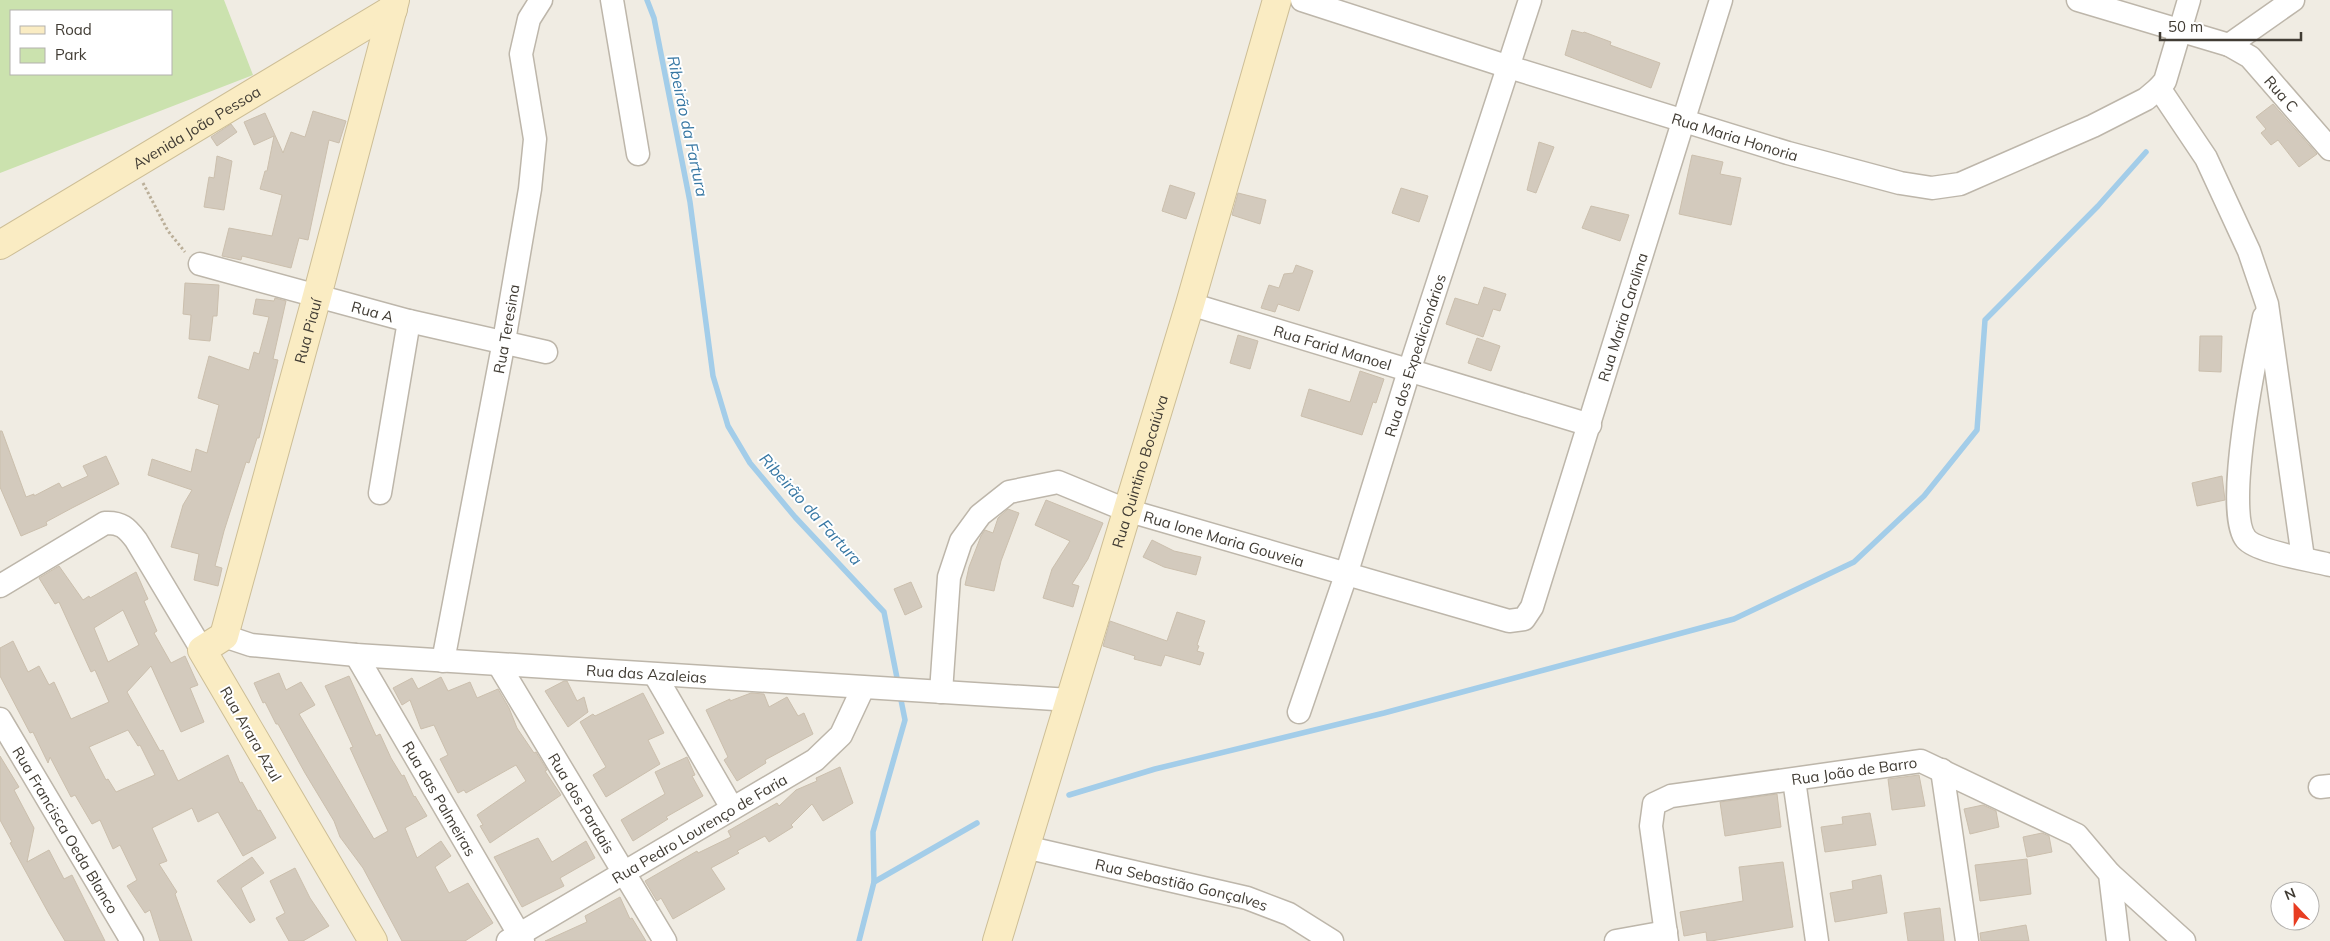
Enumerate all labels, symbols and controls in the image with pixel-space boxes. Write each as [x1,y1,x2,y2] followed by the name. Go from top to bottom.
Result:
[10,10,172,75] legend
[2160,10,2301,42] scale bar
[2168,17,2203,36] text: 50 m
[55,20,92,39] text: Road
[55,45,87,64] text: Park
[663,54,713,199] water label: Ribeirão da Fartura
[2261,71,2303,116] street label: Rua C
[129,81,264,173] street label: Avenida João Pessoa
[1669,108,1800,165] street label: Rua Maria Honoria
[1593,250,1651,384] street label: Rua Maria Carolina
[1380,271,1450,439] street label: Rua dos Expedicionários
[488,283,523,375] street label: Rua Teresina
[290,295,326,365] street label: Rua Piauí
[349,296,396,326] street label: Rua A
[1271,320,1394,374] street label: Rua Farid Manoel
[1107,392,1172,550] street label: Rua Quintino Bocaiúva
[755,449,867,569] water label: Ribeirão da Fartura
[1142,506,1306,571] street label: Rua Ione Maria Gouveia
[586,660,707,687] street label: Rua das Azaleias
[216,683,286,785] street label: Rua Arara Azul
[399,737,481,859] street label: Rua das Palmeiras
[9,743,123,917] street label: Rua Francisca Oeda Blanco
[545,749,619,857] street label: Rua dos Pardais
[1790,752,1918,789] street label: Rua João de Barro
[608,769,790,887] street label: Rua Pedro Lourenço de Faria
[1093,854,1271,915] street label: Rua Sebastião Gonçalves
[2270,881,2320,931] north arrow
[2282,884,2298,904] text: N

